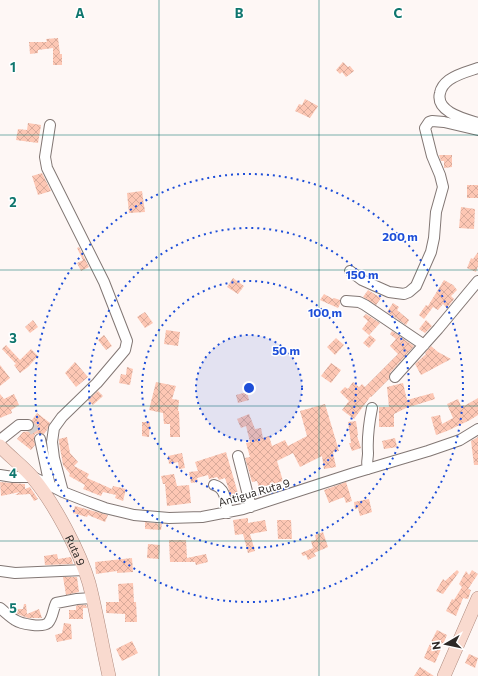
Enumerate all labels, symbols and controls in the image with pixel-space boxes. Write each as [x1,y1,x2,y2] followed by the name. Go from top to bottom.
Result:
[75,5,85,21] text: A
[235,5,244,21] text: B
[394,5,403,21] text: C
[10,59,16,75] text: 1
[9,194,17,210] text: 2
[382,229,418,243] text: 200 m
[345,267,379,281] text: 150 m
[308,305,342,319] text: 100 m
[9,330,17,346] text: 3
[272,343,300,357] text: 50 m
[242,381,256,395] centre of rings
[9,465,17,481] text: 4
[217,476,292,508] street label: Antigua Ruta 9
[63,532,89,568] street label: Ruta 9
[9,600,17,616] text: 5
[426,624,466,664] north arrow
[429,641,443,651] text: N

